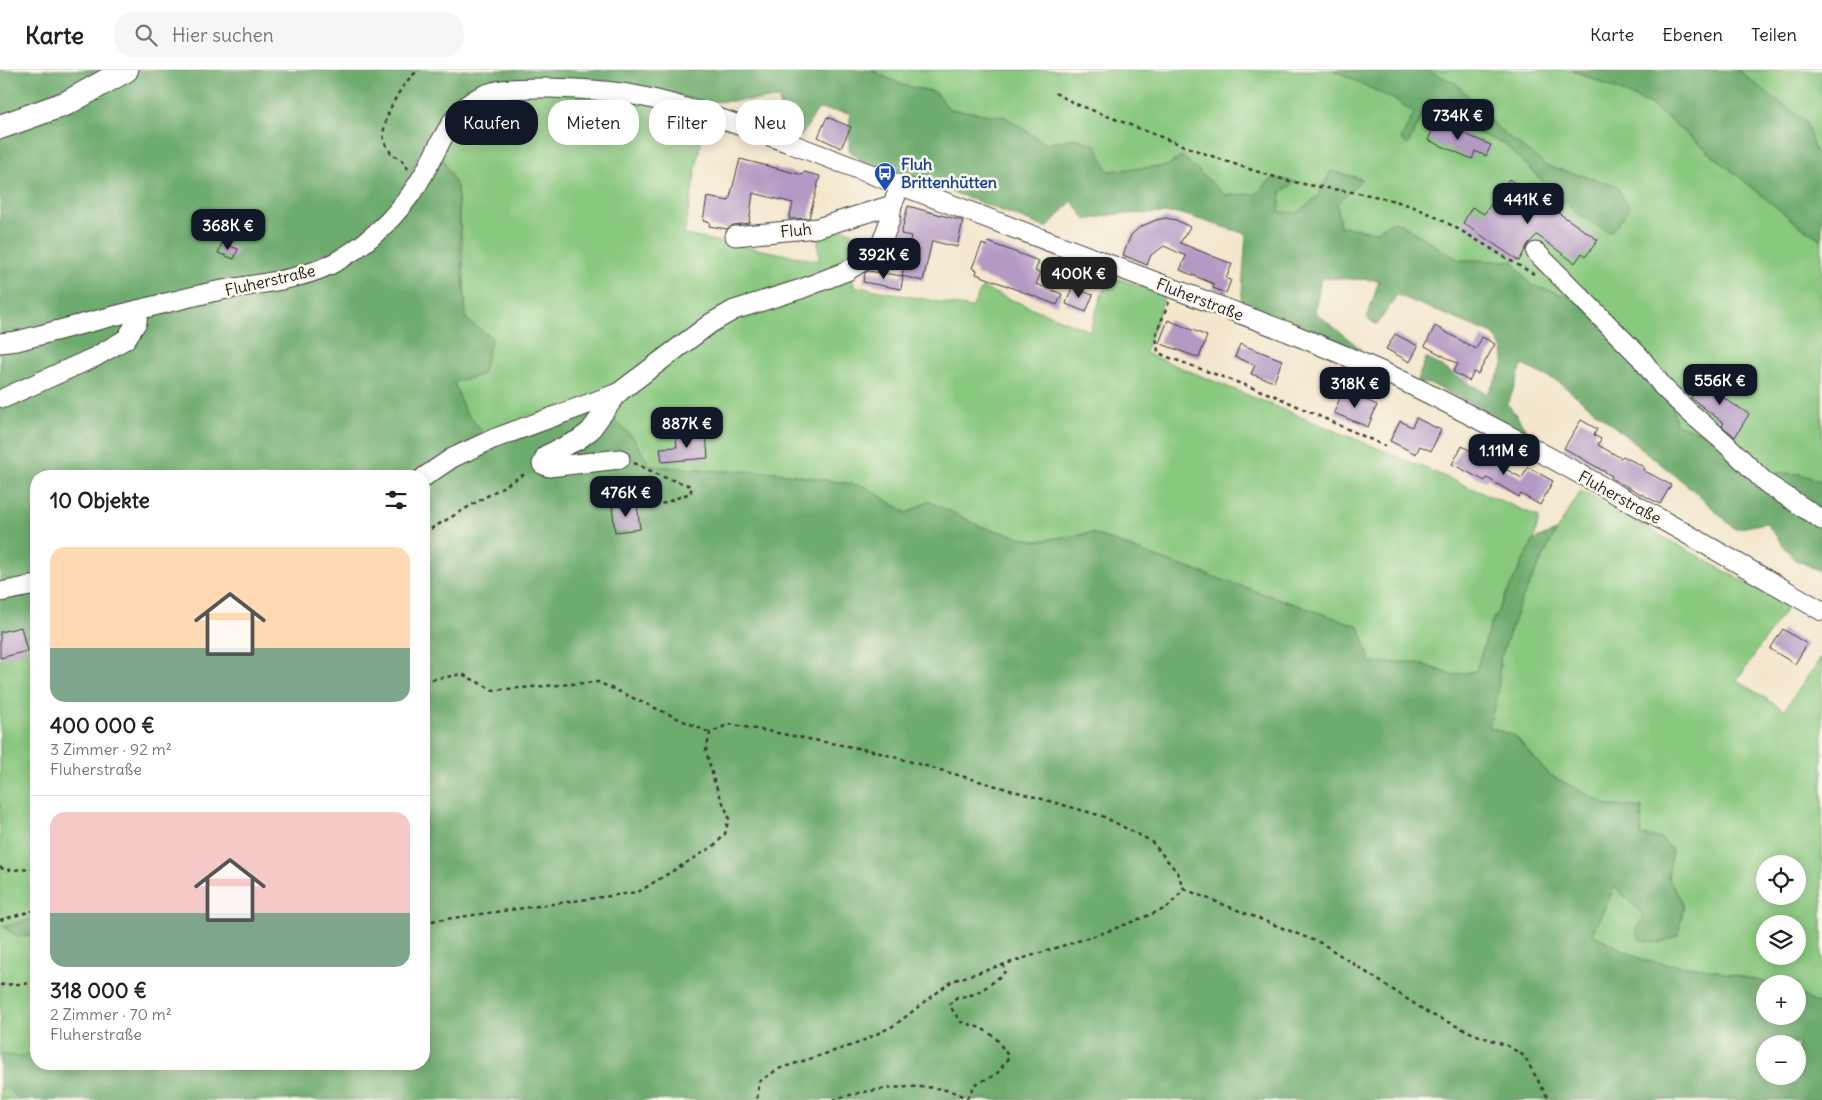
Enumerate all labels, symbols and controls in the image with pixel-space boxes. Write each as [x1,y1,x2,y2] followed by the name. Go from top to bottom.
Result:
[114,12,464,57] search box
[25,20,84,50] text: Karte
[132,21,160,49] icon: search
[172,23,274,47] text: Hier suchen
[1590,23,1634,46] text: Karte
[1662,23,1723,46] text: Ebenen
[1751,23,1797,46] text: Teilen
[1417,98,1499,141] pin: 734K €
[445,100,538,145] chip: Kaufen
[548,100,639,145] chip: Mieten
[649,100,726,145] chip: Filter
[736,100,804,145] chip: Neu
[1433,105,1483,125] text: 734K €
[901,154,997,192] place label: Fluh Brittenhütten
[873,161,897,192] bus stop icon: Fluh Brittenhütten
[1487,182,1569,225] pin: 441K €
[1504,189,1552,209] text: 441K €
[187,208,269,251] pin: 368K €
[202,215,254,235] text: 368K €
[779,218,813,242] street label: Fluh
[843,238,925,280] pin: 392K €
[858,244,910,264] text: 392K €
[1038,256,1120,299] pin: 400K €
[223,260,317,300] street label: Fluherstraße
[1052,263,1106,283] text: 400K €
[1154,273,1246,325] street label: Fluherstraße
[1679,364,1761,406] pin: 556K €
[1314,366,1396,409] pin: 318K €
[1694,370,1746,390] text: 556K €
[1331,373,1379,393] text: 318K €
[646,406,728,449] pin: 887K €
[662,413,712,433] text: 887K €
[1458,434,1550,476] pin: 1.11M €
[1480,440,1528,460] text: 1.11M €
[1575,466,1665,528] street label: Fluherstraße
[585,476,667,518] pin: 476K €
[601,482,651,502] text: 476K €
[382,486,410,514] icon: filters
[50,487,150,514] text: 10 Objekte
[185,579,275,669] icon: home
[50,712,155,739] text: 400 000 €
[50,739,172,759] text: 3 Zimmer · 92 m²
[50,759,142,779] text: Fluherstraße
[185,845,275,935] icon: home
[1756,855,1806,1085] map controls
[1756,855,1806,905] button: locate
[1756,915,1806,965] button: layers
[1756,975,1806,1025] button: +
[50,977,147,1004] text: 318 000 €
[50,1004,172,1024] text: 2 Zimmer · 70 m²
[50,1024,142,1044] text: Fluherstraße
[1756,1035,1806,1085] button: −

